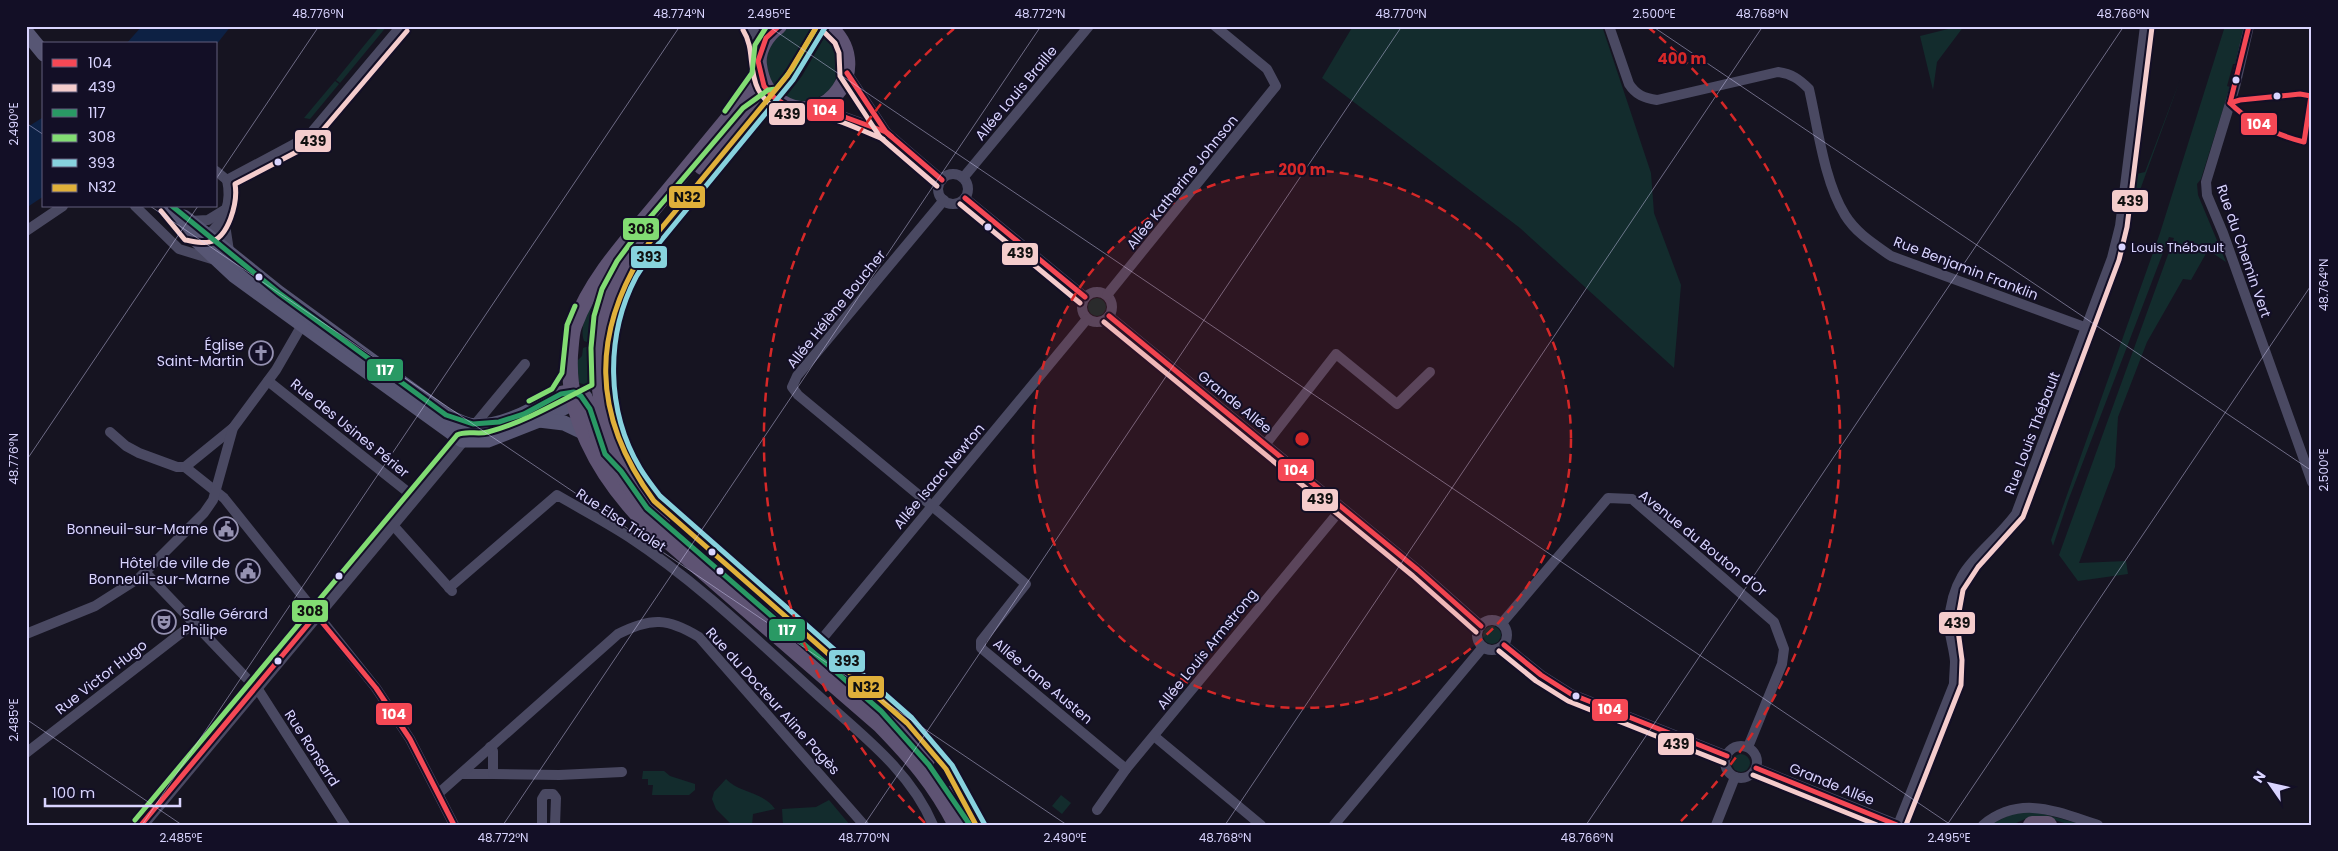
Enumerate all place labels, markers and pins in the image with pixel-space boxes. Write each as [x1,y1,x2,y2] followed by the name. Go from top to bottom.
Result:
[2231,75,2241,85] unlabelled marker
[2272,91,2282,101] unlabelled marker
[273,157,283,167] unlabelled marker
[983,222,993,232] unlabelled marker
[2131,238,2224,257] place label: Louis Thébault
[2117,242,2127,252] marker: Louis Thébault
[254,272,264,282] unlabelled marker
[157,335,244,371] place label: Église Saint-Martin
[248,340,274,366] church icon: Église Saint-Martin
[1293,430,1311,448] centre of rings
[213,516,239,542] public building icon: Bonneuil-sur-Marne
[67,519,208,539] place label: Bonneuil-sur-Marne
[707,547,717,557] unlabelled marker
[89,553,230,589] place label: Hôtel de ville de Bonneuil-sur-Marne
[235,558,261,584] public building icon: Hôtel de ville de Bonneuil-sur-Marne
[715,566,725,576] unlabelled marker
[334,571,344,581] unlabelled marker
[182,604,268,640] place label: Salle Gérard Philipe
[151,609,177,635] theatre icon: Salle Gérard Philipe
[273,656,283,666] unlabelled marker
[1571,691,1581,701] unlabelled marker

